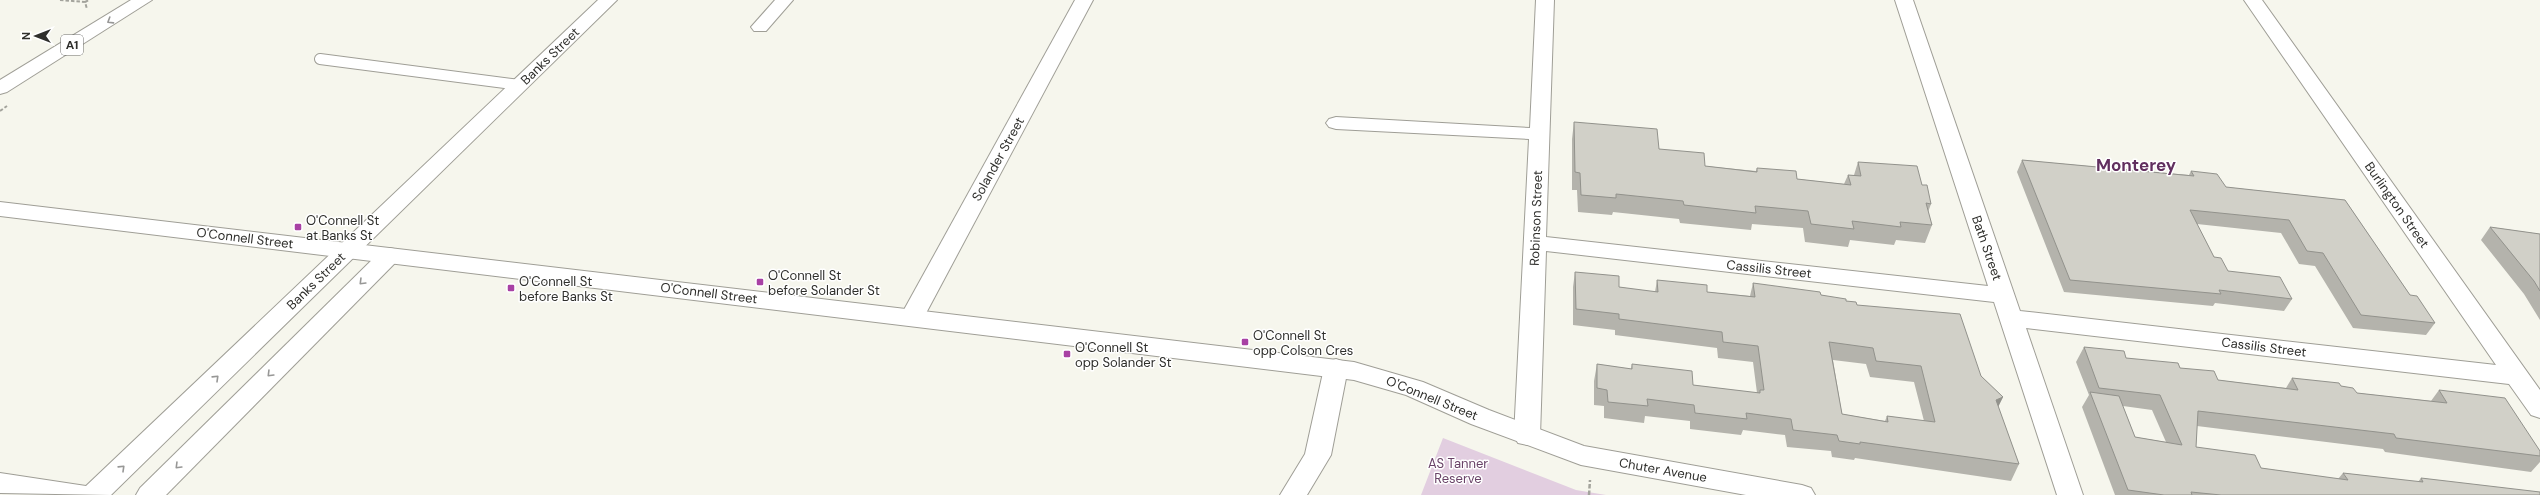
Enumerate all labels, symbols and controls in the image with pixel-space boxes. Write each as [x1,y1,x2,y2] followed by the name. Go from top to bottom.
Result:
[16,16,56,56] north arrow
[107,16,114,24] one-way arrow
[517,24,583,88] street label: Banks Street
[19,32,33,40] text: N
[61,35,83,55] road number: A1
[968,114,1028,204] street label: Solander Street
[2096,154,2176,176] district label: Monterey
[2361,159,2433,251] street label: Burlington Street
[1526,170,1546,266] street label: Robinson Street
[306,212,379,244] place label: O'Connell St at Banks St
[1968,213,2006,283] street label: Bath Street
[293,222,303,232] marker: O'Connell St at Banks St
[196,224,294,252] street label: O'Connell Street
[283,249,349,313] street label: Banks Street
[1726,256,1812,282] street label: Cassilis Street
[768,267,880,299] place label: O'Connell St before Solander St
[519,273,613,305] place label: O'Connell St before Banks St
[359,277,367,285] one-way arrow
[755,277,765,287] marker: O'Connell St before Solander St
[660,279,758,307] street label: O'Connell Street
[506,283,516,293] marker: O'Connell St before Banks St
[1253,327,1353,359] place label: O'Connell St opp Colson Cres
[2221,333,2307,361] street label: Cassilis Street
[1240,337,1250,347] marker: O'Connell St opp Colson Cres
[1075,339,1172,371] place label: O'Connell St opp Solander St
[1062,349,1072,359] marker: O'Connell St opp Solander St
[267,369,275,377] one-way arrow
[1384,372,1480,424] street label: O'Connell Street
[211,375,219,383] one-way arrow
[1618,454,1708,486] street label: Chuter Avenue
[1428,455,1488,487] park label: AS Tanner Reserve
[175,461,183,469] one-way arrow
[117,465,125,473] one-way arrow

